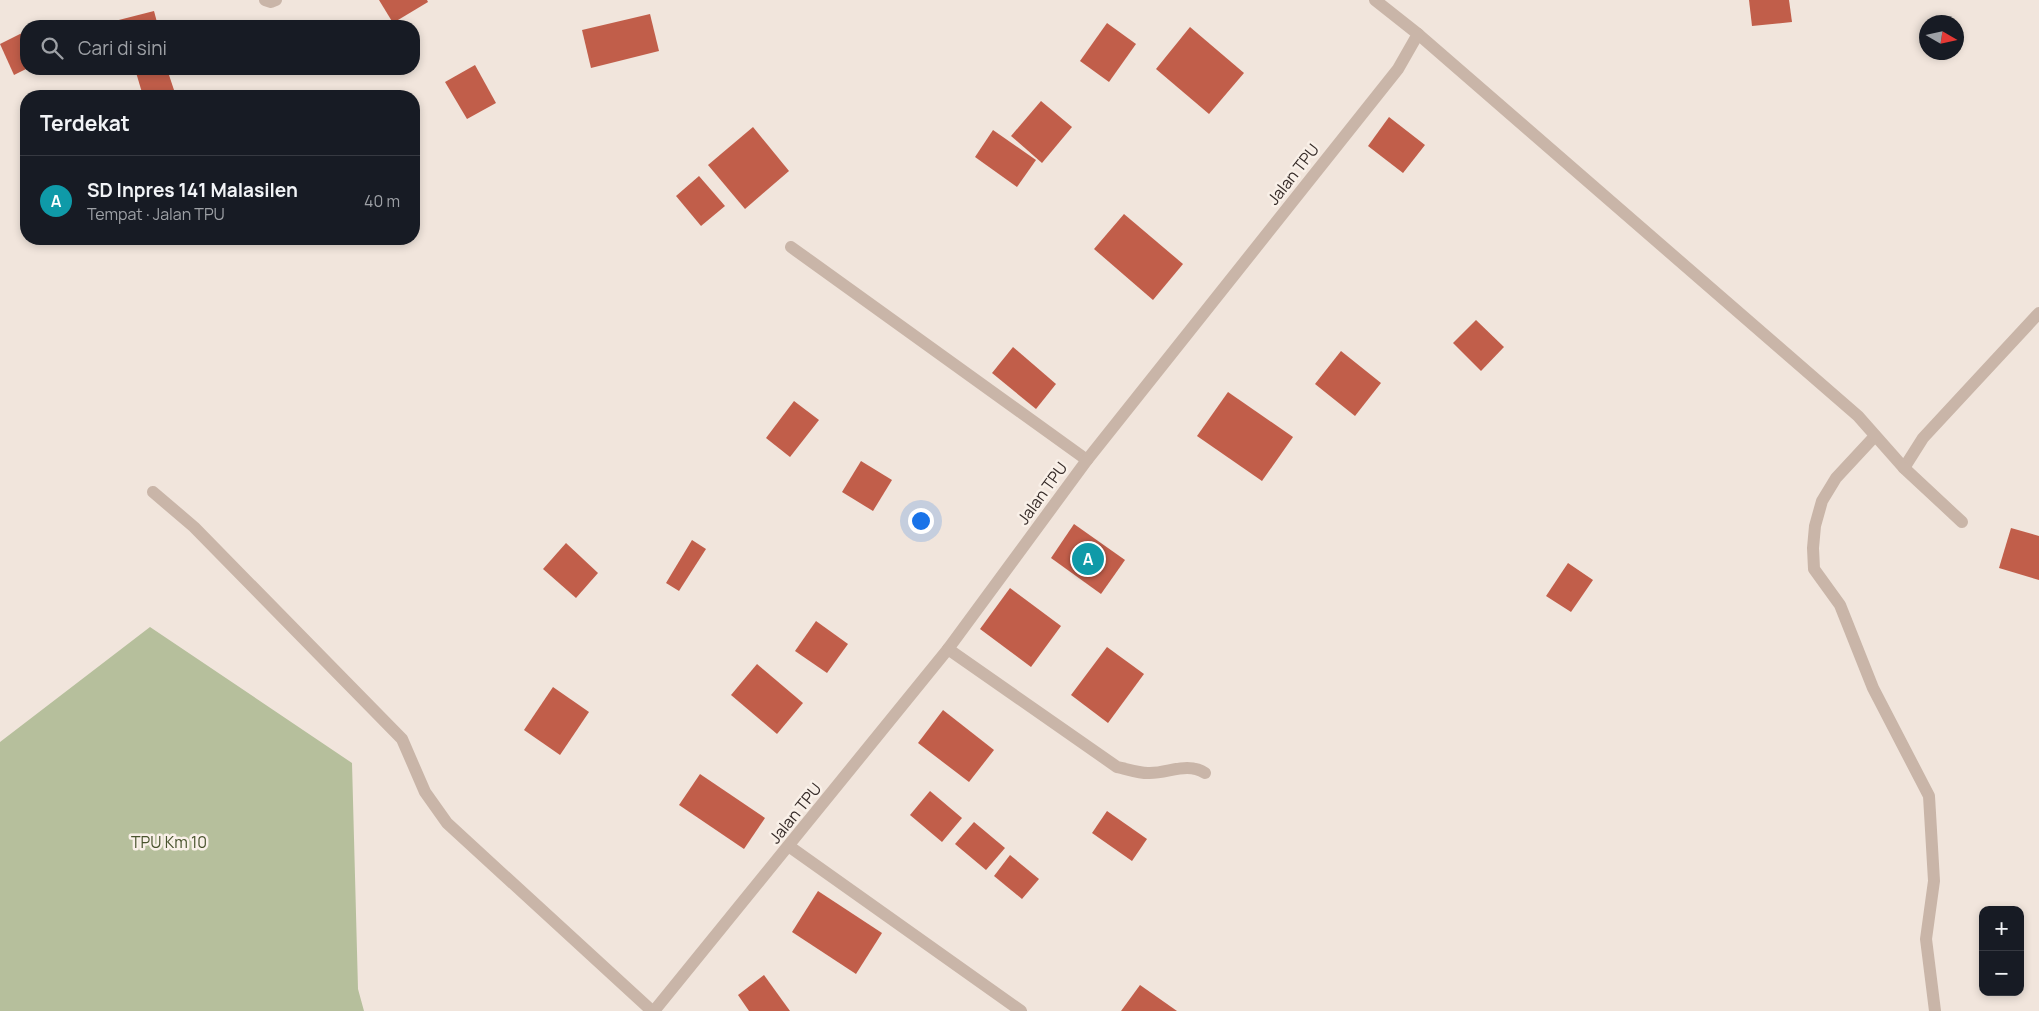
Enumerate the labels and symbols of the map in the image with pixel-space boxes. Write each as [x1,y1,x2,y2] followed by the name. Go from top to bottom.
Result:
[1919,15,1964,60] north arrow
[1262,139,1324,209] street label: Jalan TPU
[1012,457,1072,529] street label: Jalan TPU
[908,508,934,534] your location
[1072,540,1104,578] pin: A
[764,778,826,848] street label: Jalan TPU
[131,831,207,853] park label: TPU Km 10

